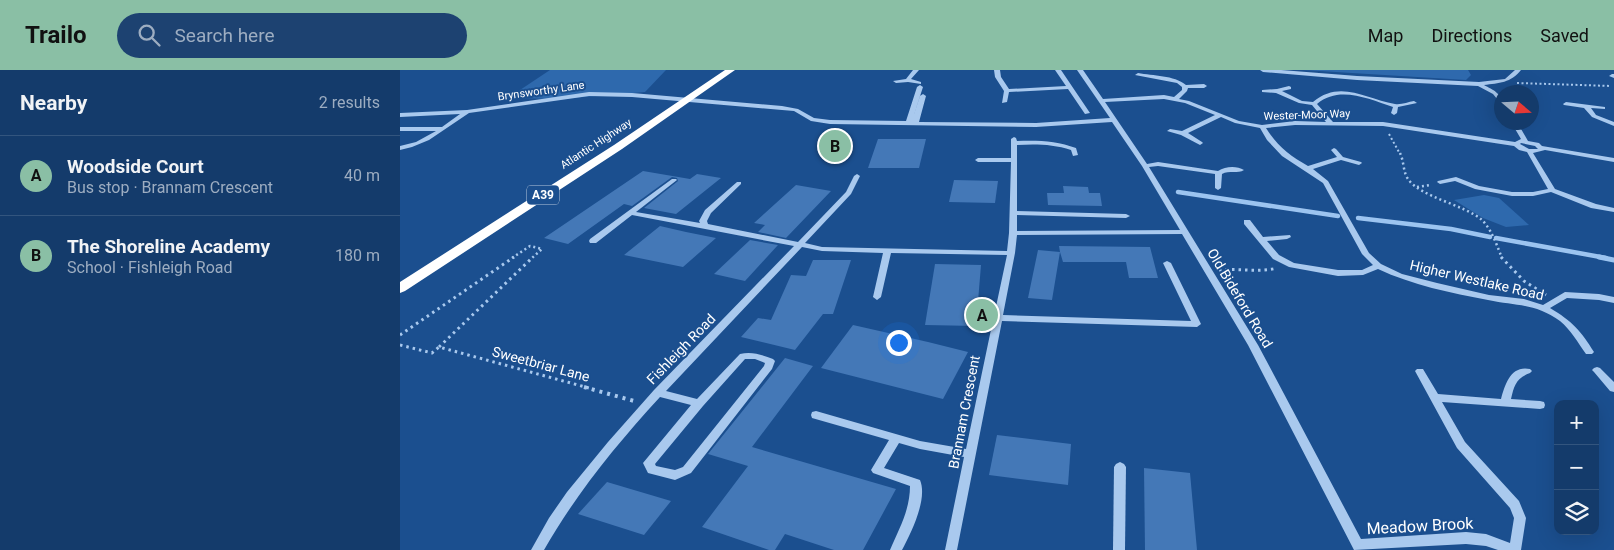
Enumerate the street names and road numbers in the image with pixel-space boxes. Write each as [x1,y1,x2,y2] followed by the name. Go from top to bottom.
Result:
[497,78,585,104] street label: Brynsworthy Lane
[1263,107,1351,123] street label: Wester-Moor Way
[558,116,635,172] street label: Atlantic Highway
[527,186,559,204] road number: A39
[1204,246,1276,350] street label: Old Bideford Road
[1408,257,1546,303] street label: Higher Westlake Road
[643,311,719,387] street label: Fishleigh Road
[490,343,592,385] street label: Sweetbriar Lane
[945,354,983,470] street label: Brannam Crescent
[1366,514,1475,538] street label: Meadow Brook

